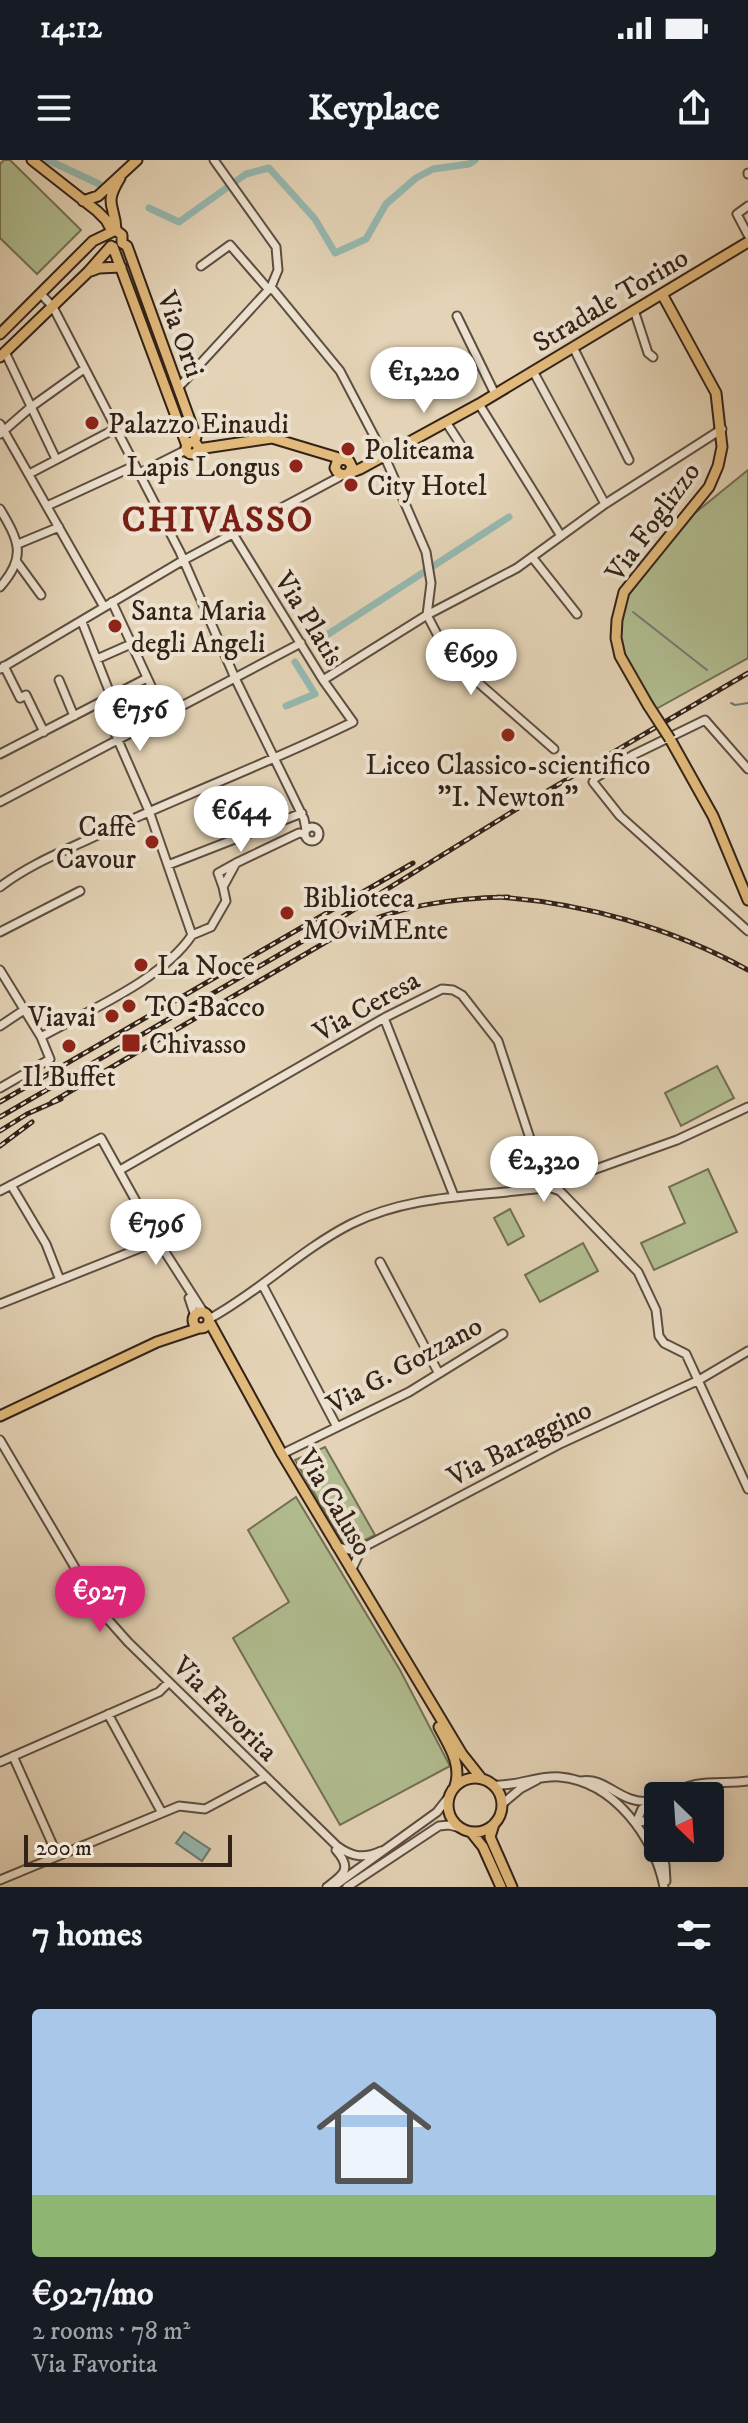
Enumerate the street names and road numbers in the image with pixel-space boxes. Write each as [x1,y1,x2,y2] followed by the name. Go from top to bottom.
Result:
[527,240,695,360] street label: Stradale Torino
[149,286,212,382] street label: Via Orti
[597,455,708,589] street label: Via Foglizzo
[266,564,351,672] street label: Via Platis
[307,963,426,1050] street label: Via Ceresa
[320,1308,488,1423] street label: Via G. Gozzano
[441,1392,598,1495] street label: Via Baraggino
[289,1442,380,1562] street label: Via Caluso
[164,1648,285,1769] street label: Via Favorita

